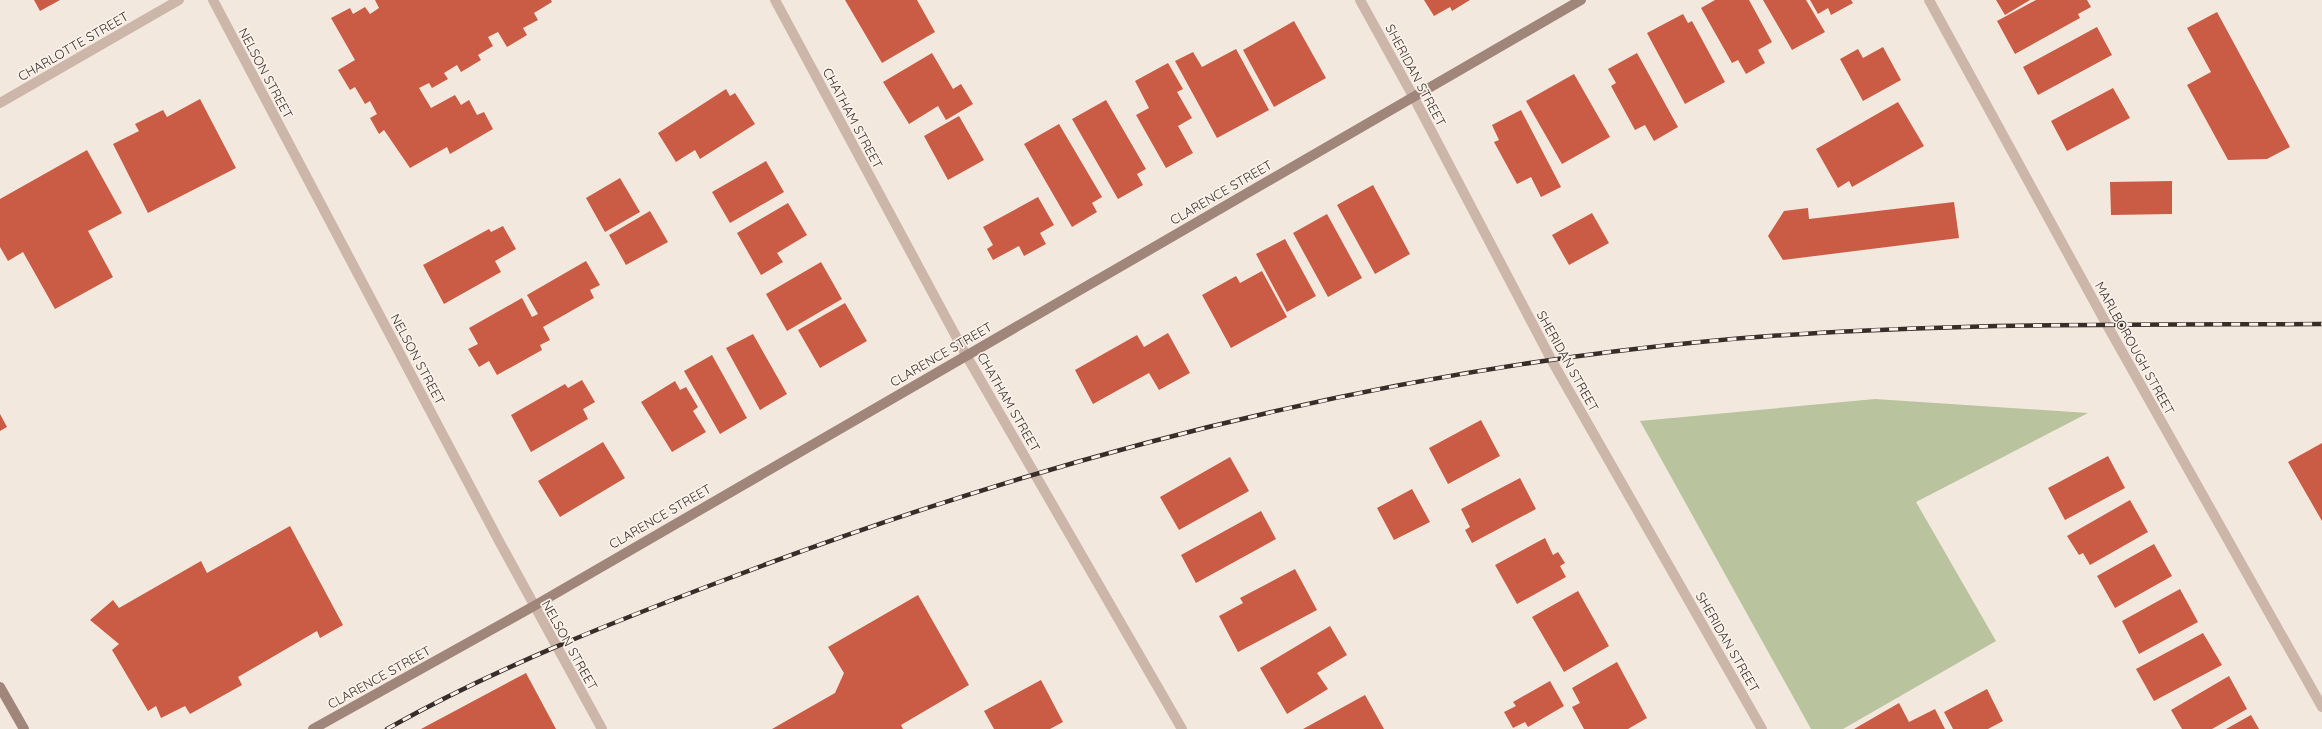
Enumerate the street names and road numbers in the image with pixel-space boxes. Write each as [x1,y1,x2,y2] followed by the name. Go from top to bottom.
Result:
[15,8,131,84] street label: CHARLOTTE STREET
[1382,21,1450,129] street label: SHERIDAN STREET
[235,25,297,121] street label: NELSON STREET
[820,65,886,171] street label: CHATHAM STREET
[1167,156,1275,228] street label: CLARENCE STREET
[2092,279,2178,417] street label: MARLBOROUGH STREET
[1534,308,1603,415] street label: SHERIDAN STREET
[387,311,449,407] street label: NELSON STREET
[887,318,995,390] street label: CLARENCE STREET
[974,349,1044,455] street label: CHATHAM STREET
[606,480,714,552] street label: CLARENCE STREET
[1693,589,1763,695] street label: SHERIDAN STREET
[539,597,601,693] street label: NELSON STREET
[325,642,433,712] street label: CLARENCE STREET

